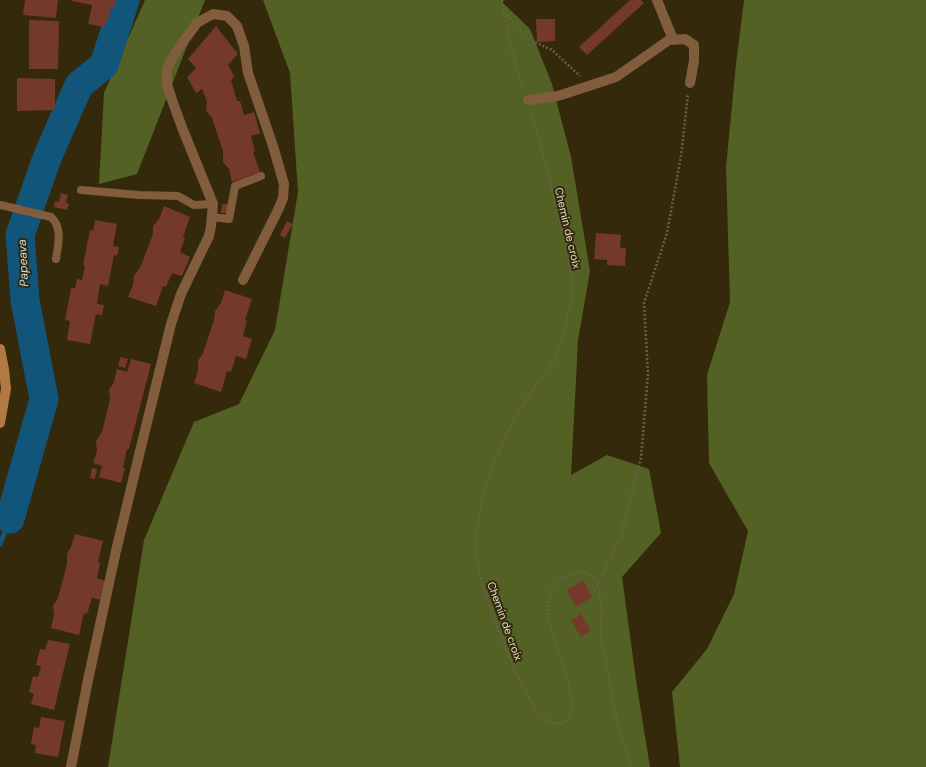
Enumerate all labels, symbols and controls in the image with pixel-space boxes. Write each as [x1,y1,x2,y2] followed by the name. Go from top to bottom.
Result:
[552,186,584,271] street label: Chemin de croix
[14,239,32,287] water label: Papeava
[484,580,526,663] street label: Chemin de croix

